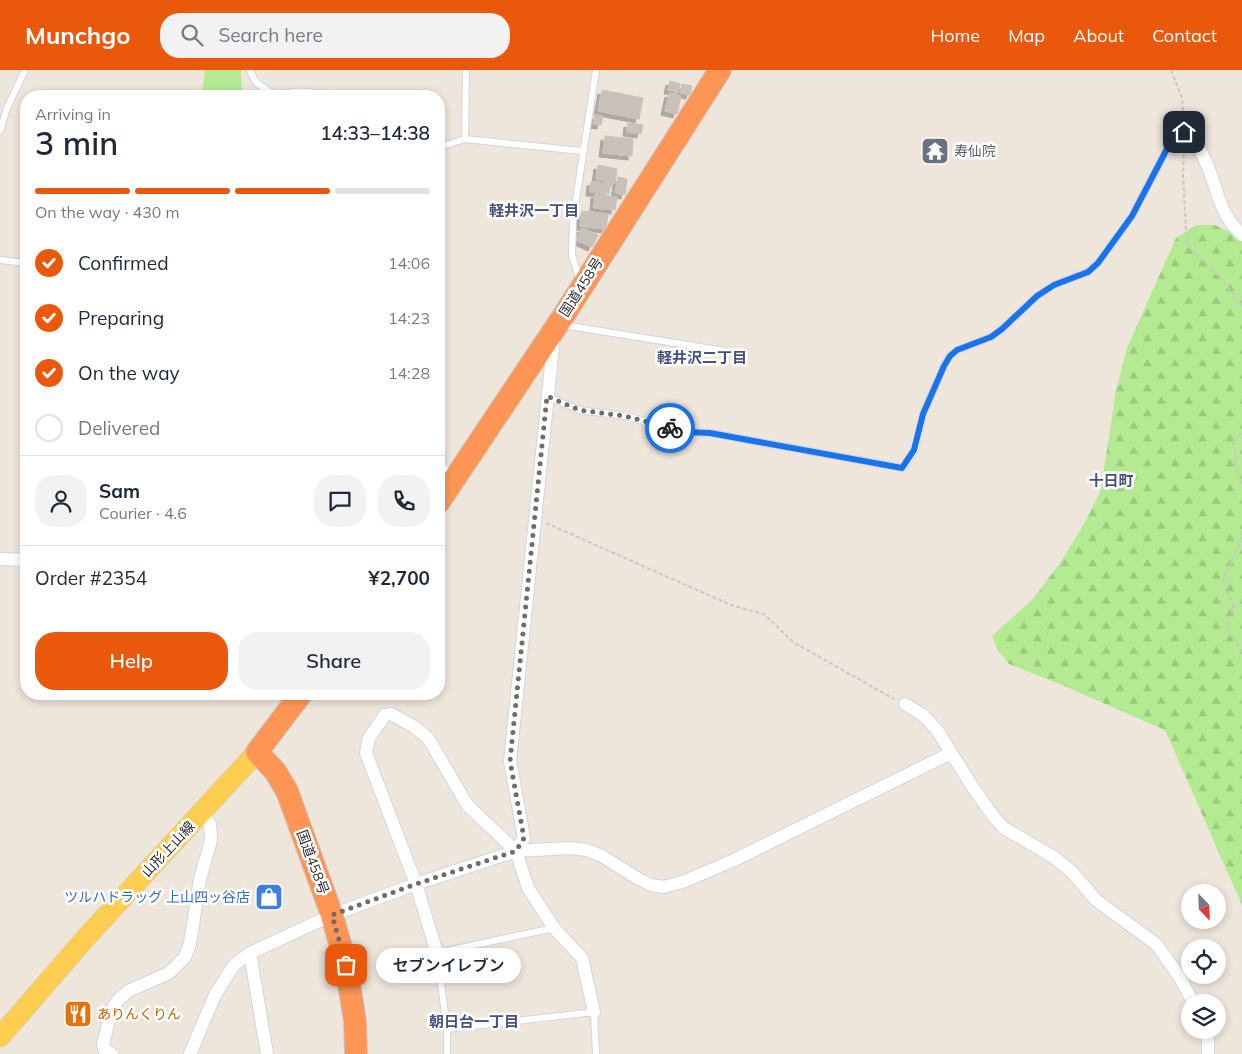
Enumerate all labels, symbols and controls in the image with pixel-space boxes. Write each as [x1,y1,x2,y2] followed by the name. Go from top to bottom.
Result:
[160,13,510,58] search box
[25,20,130,50] text: Munchgo
[178,21,206,49] icon: search
[218,23,323,47] text: Search here
[930,24,980,47] text: Home
[1008,24,1045,47] text: Map
[1073,24,1124,47] text: About
[1152,24,1217,47] text: Contact
[35,104,111,124] text: Arriving in
[1163,111,1205,153] pin
[1170,118,1198,146] icon: home
[320,121,430,145] text: 14:33–14:38
[35,123,118,163] text: 3 min
[920,136,950,166] temple icon: 寿仙院
[954,142,996,160] place label: 寿仙院
[489,201,579,220] district label: 軽井沢一丁目
[35,202,180,222] text: On the way · 430 m
[35,249,63,277] icon: check
[78,251,169,275] text: Confirmed
[388,253,430,273] text: 14:06
[555,254,607,320] street label: 国道458号
[35,304,63,332] icon: check
[78,306,164,330] text: Preparing
[388,308,430,328] text: 14:23
[657,348,747,367] district label: 軽井沢二丁目
[35,359,63,387] icon: check
[78,361,180,385] text: On the way
[388,363,430,383] text: 14:28
[645,403,695,453] courier
[656,414,684,442] icon: bike
[78,416,160,440] text: Delivered
[1088,471,1134,490] district label: 十日町
[35,475,87,527] button: person
[314,475,366,527] button: chat
[378,475,430,527] button: phone
[99,479,140,503] text: Sam
[99,503,187,523] text: Courier · 4.6
[35,566,147,590] text: Order #2354
[368,566,430,590] text: ¥2,700
[35,632,228,690] button: Help
[238,632,430,690] button: Share
[138,817,198,881] street label: 山形上山線
[293,827,333,897] street label: 国道458号
[254,882,284,912] shop icon: ツルハドラッグ 上山四ッ谷店
[1181,884,1226,929] north arrow
[1181,884,1226,1039] map controls
[64,888,250,906] place label: ツルハドラッグ 上山四ッ谷店
[1181,939,1226,984] button: locate
[325,944,367,986] pin
[376,948,521,982] callout: セブンイレブン
[332,951,360,979] icon: bag
[392,955,505,975] text: セブンイレブン
[1181,994,1226,1039] button: layers
[63,999,93,1029] restaurant icon: ありんくりん
[97,1005,181,1023] place label: ありんくりん
[429,1012,519,1031] district label: 朝日台一丁目

